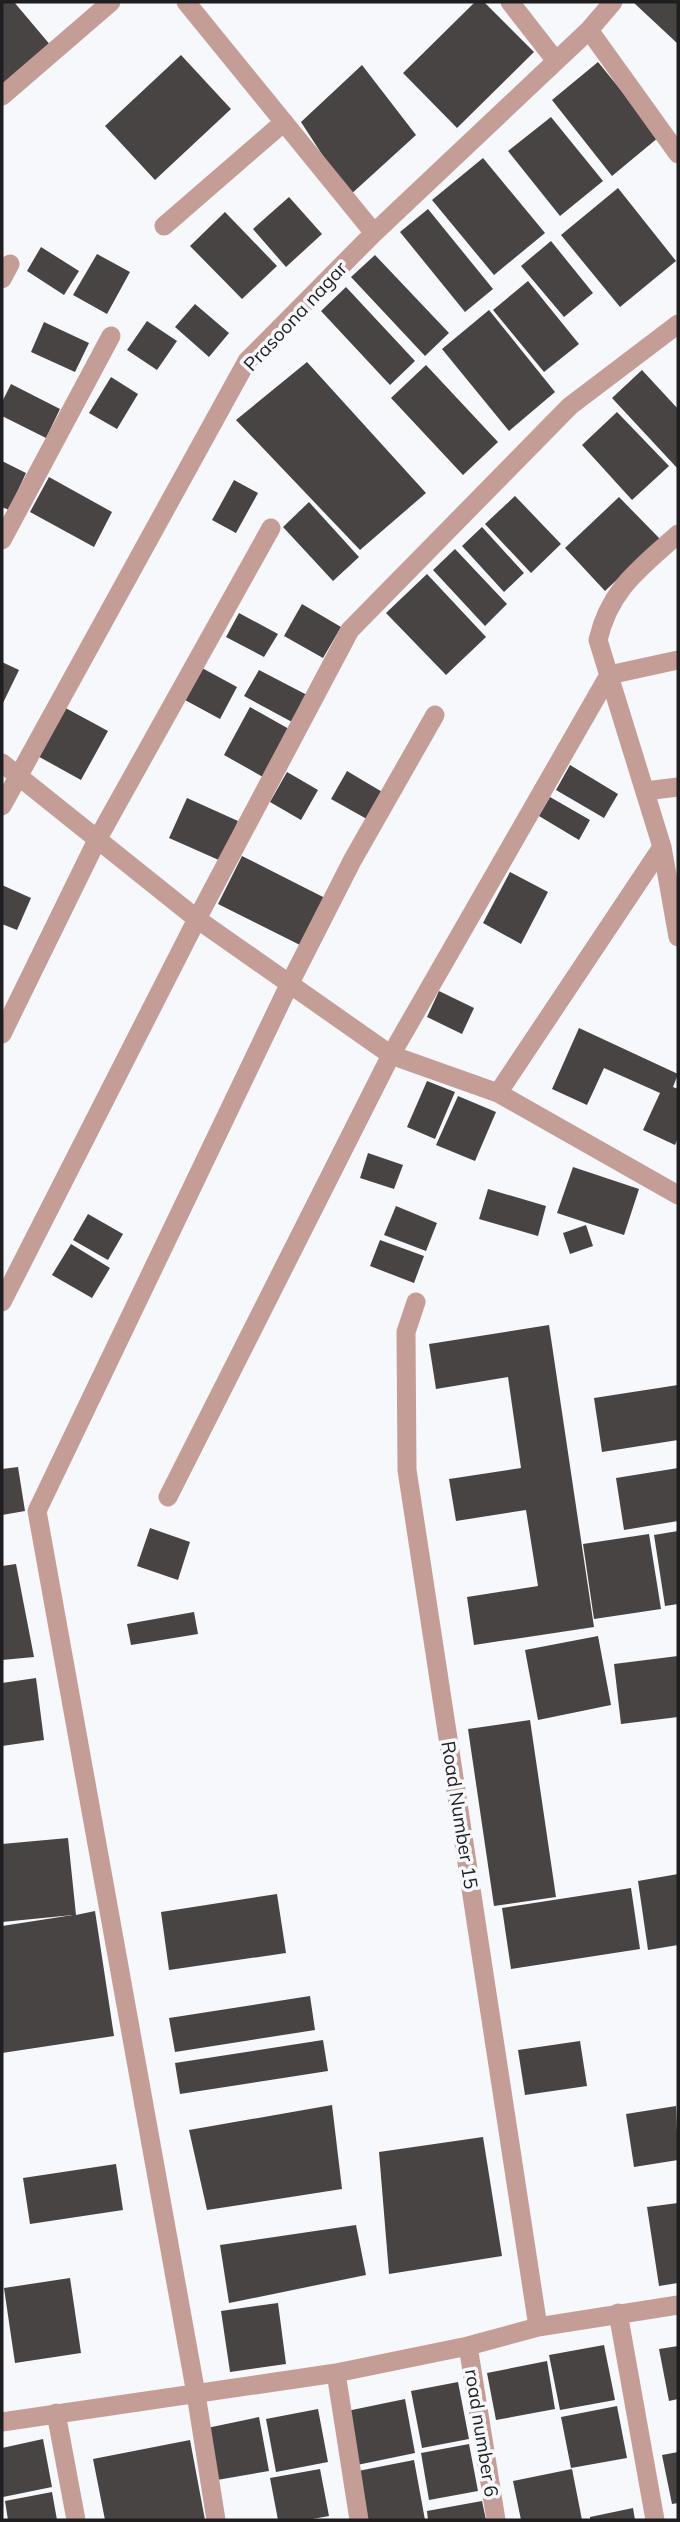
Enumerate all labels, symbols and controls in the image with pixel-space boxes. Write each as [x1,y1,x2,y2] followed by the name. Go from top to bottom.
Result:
[238,256,352,376] street label: Prasoona nagar
[436,1739,484,1891] street label: Road Number 15
[460,2367,504,2499] street label: road number 6

